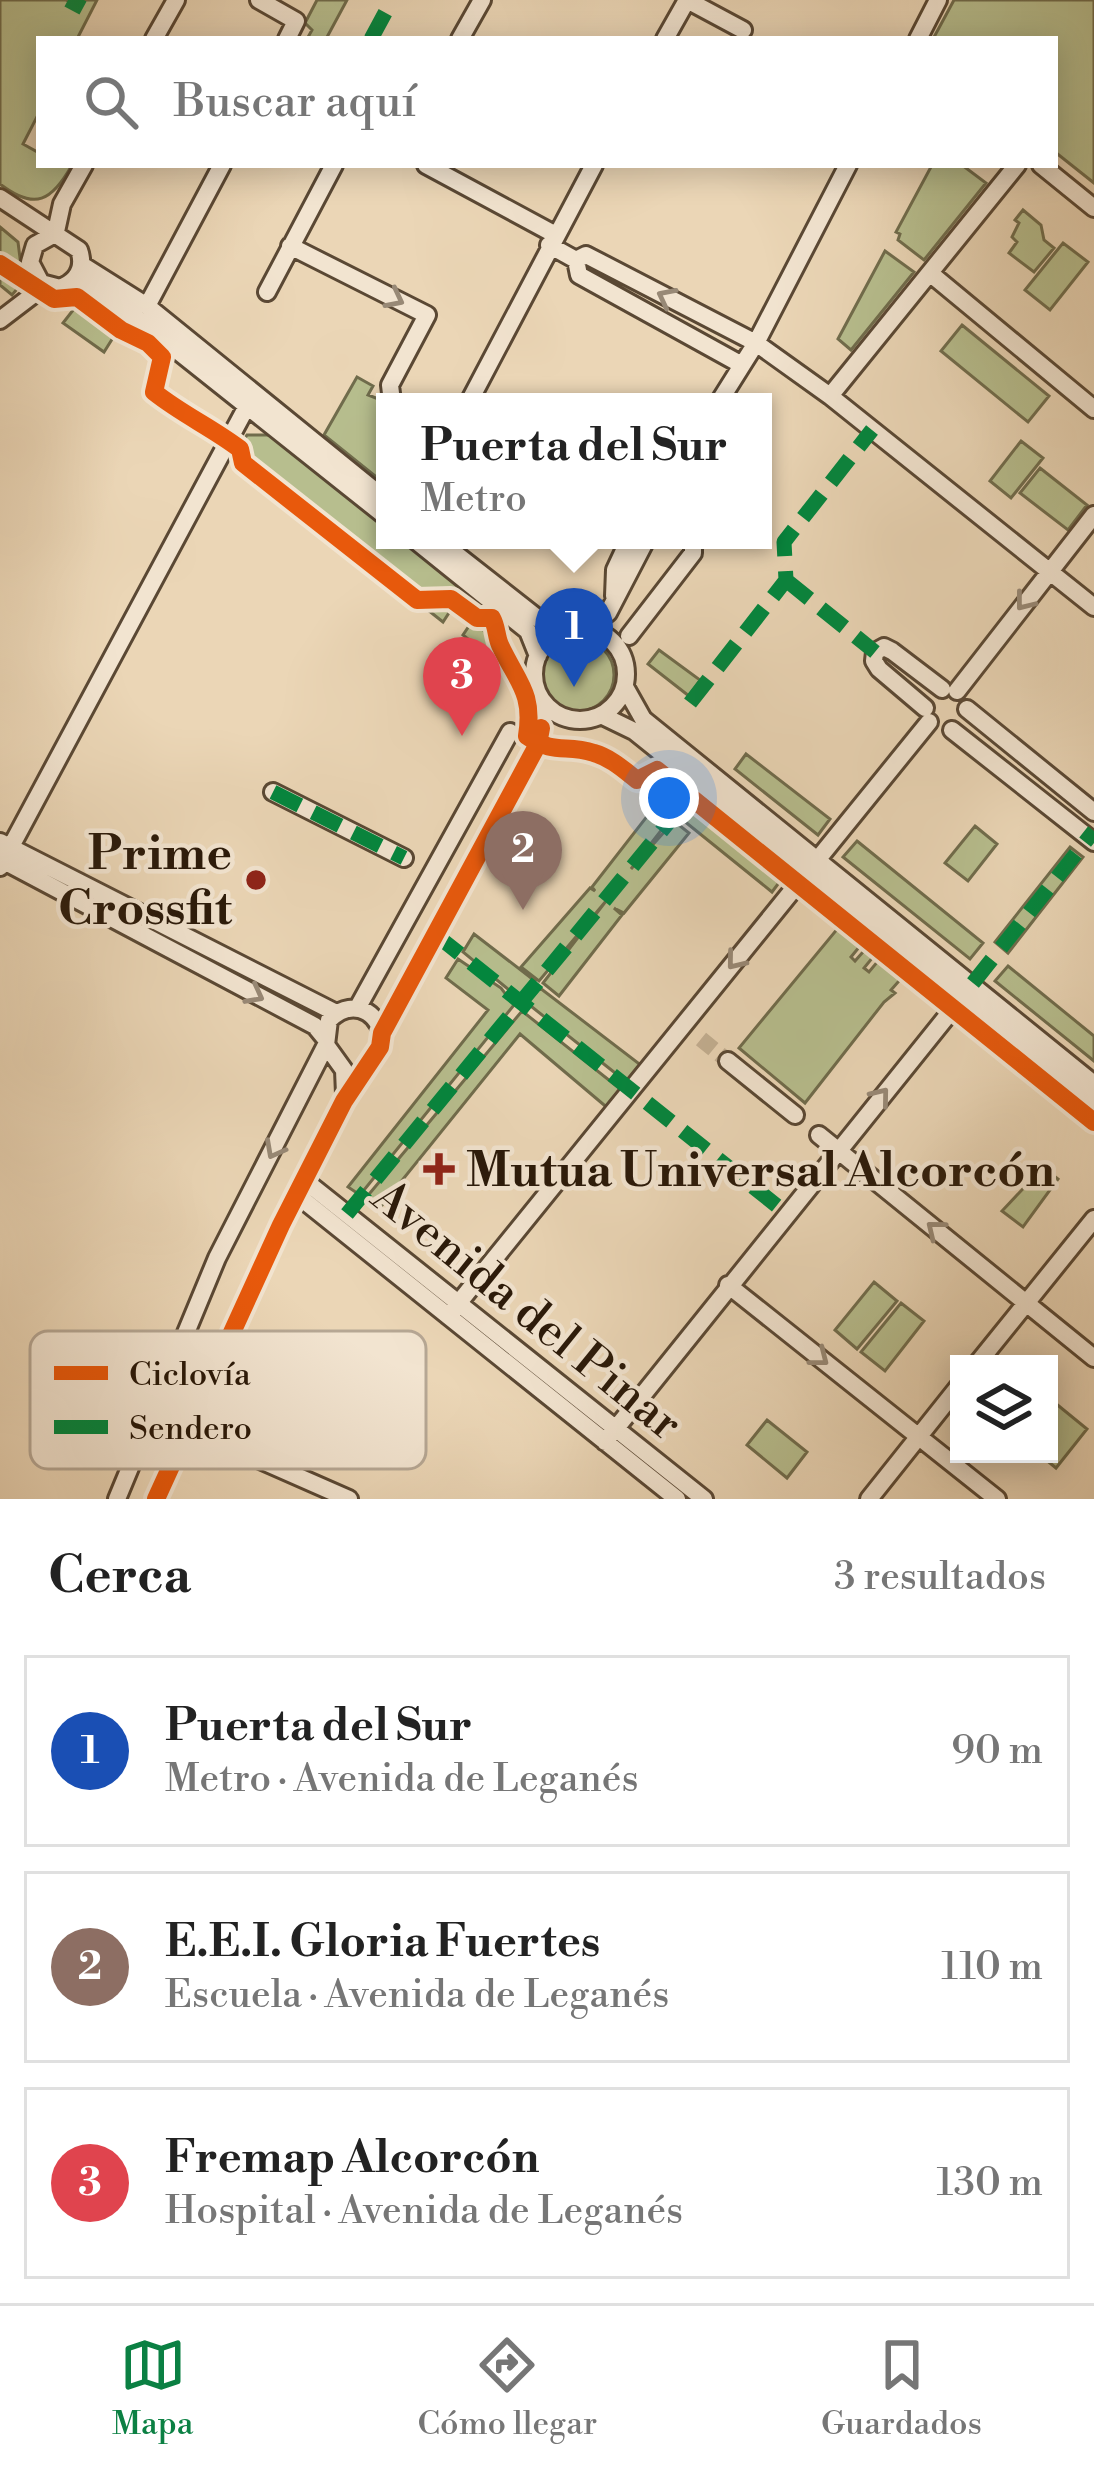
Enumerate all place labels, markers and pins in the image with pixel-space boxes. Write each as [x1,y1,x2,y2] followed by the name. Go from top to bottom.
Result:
[535,588,613,687] pin: 1
[423,637,501,736] pin: 3
[484,811,562,910] pin: 2
[58,825,233,940] place label: Prime Crossfit
[243,867,269,893] marker: Prime Crossfit
[466,1142,1055,1202] place label: Mutua Universal Alcorcón
[423,1153,455,1185] marker: Mutua Universal Alcorcón

